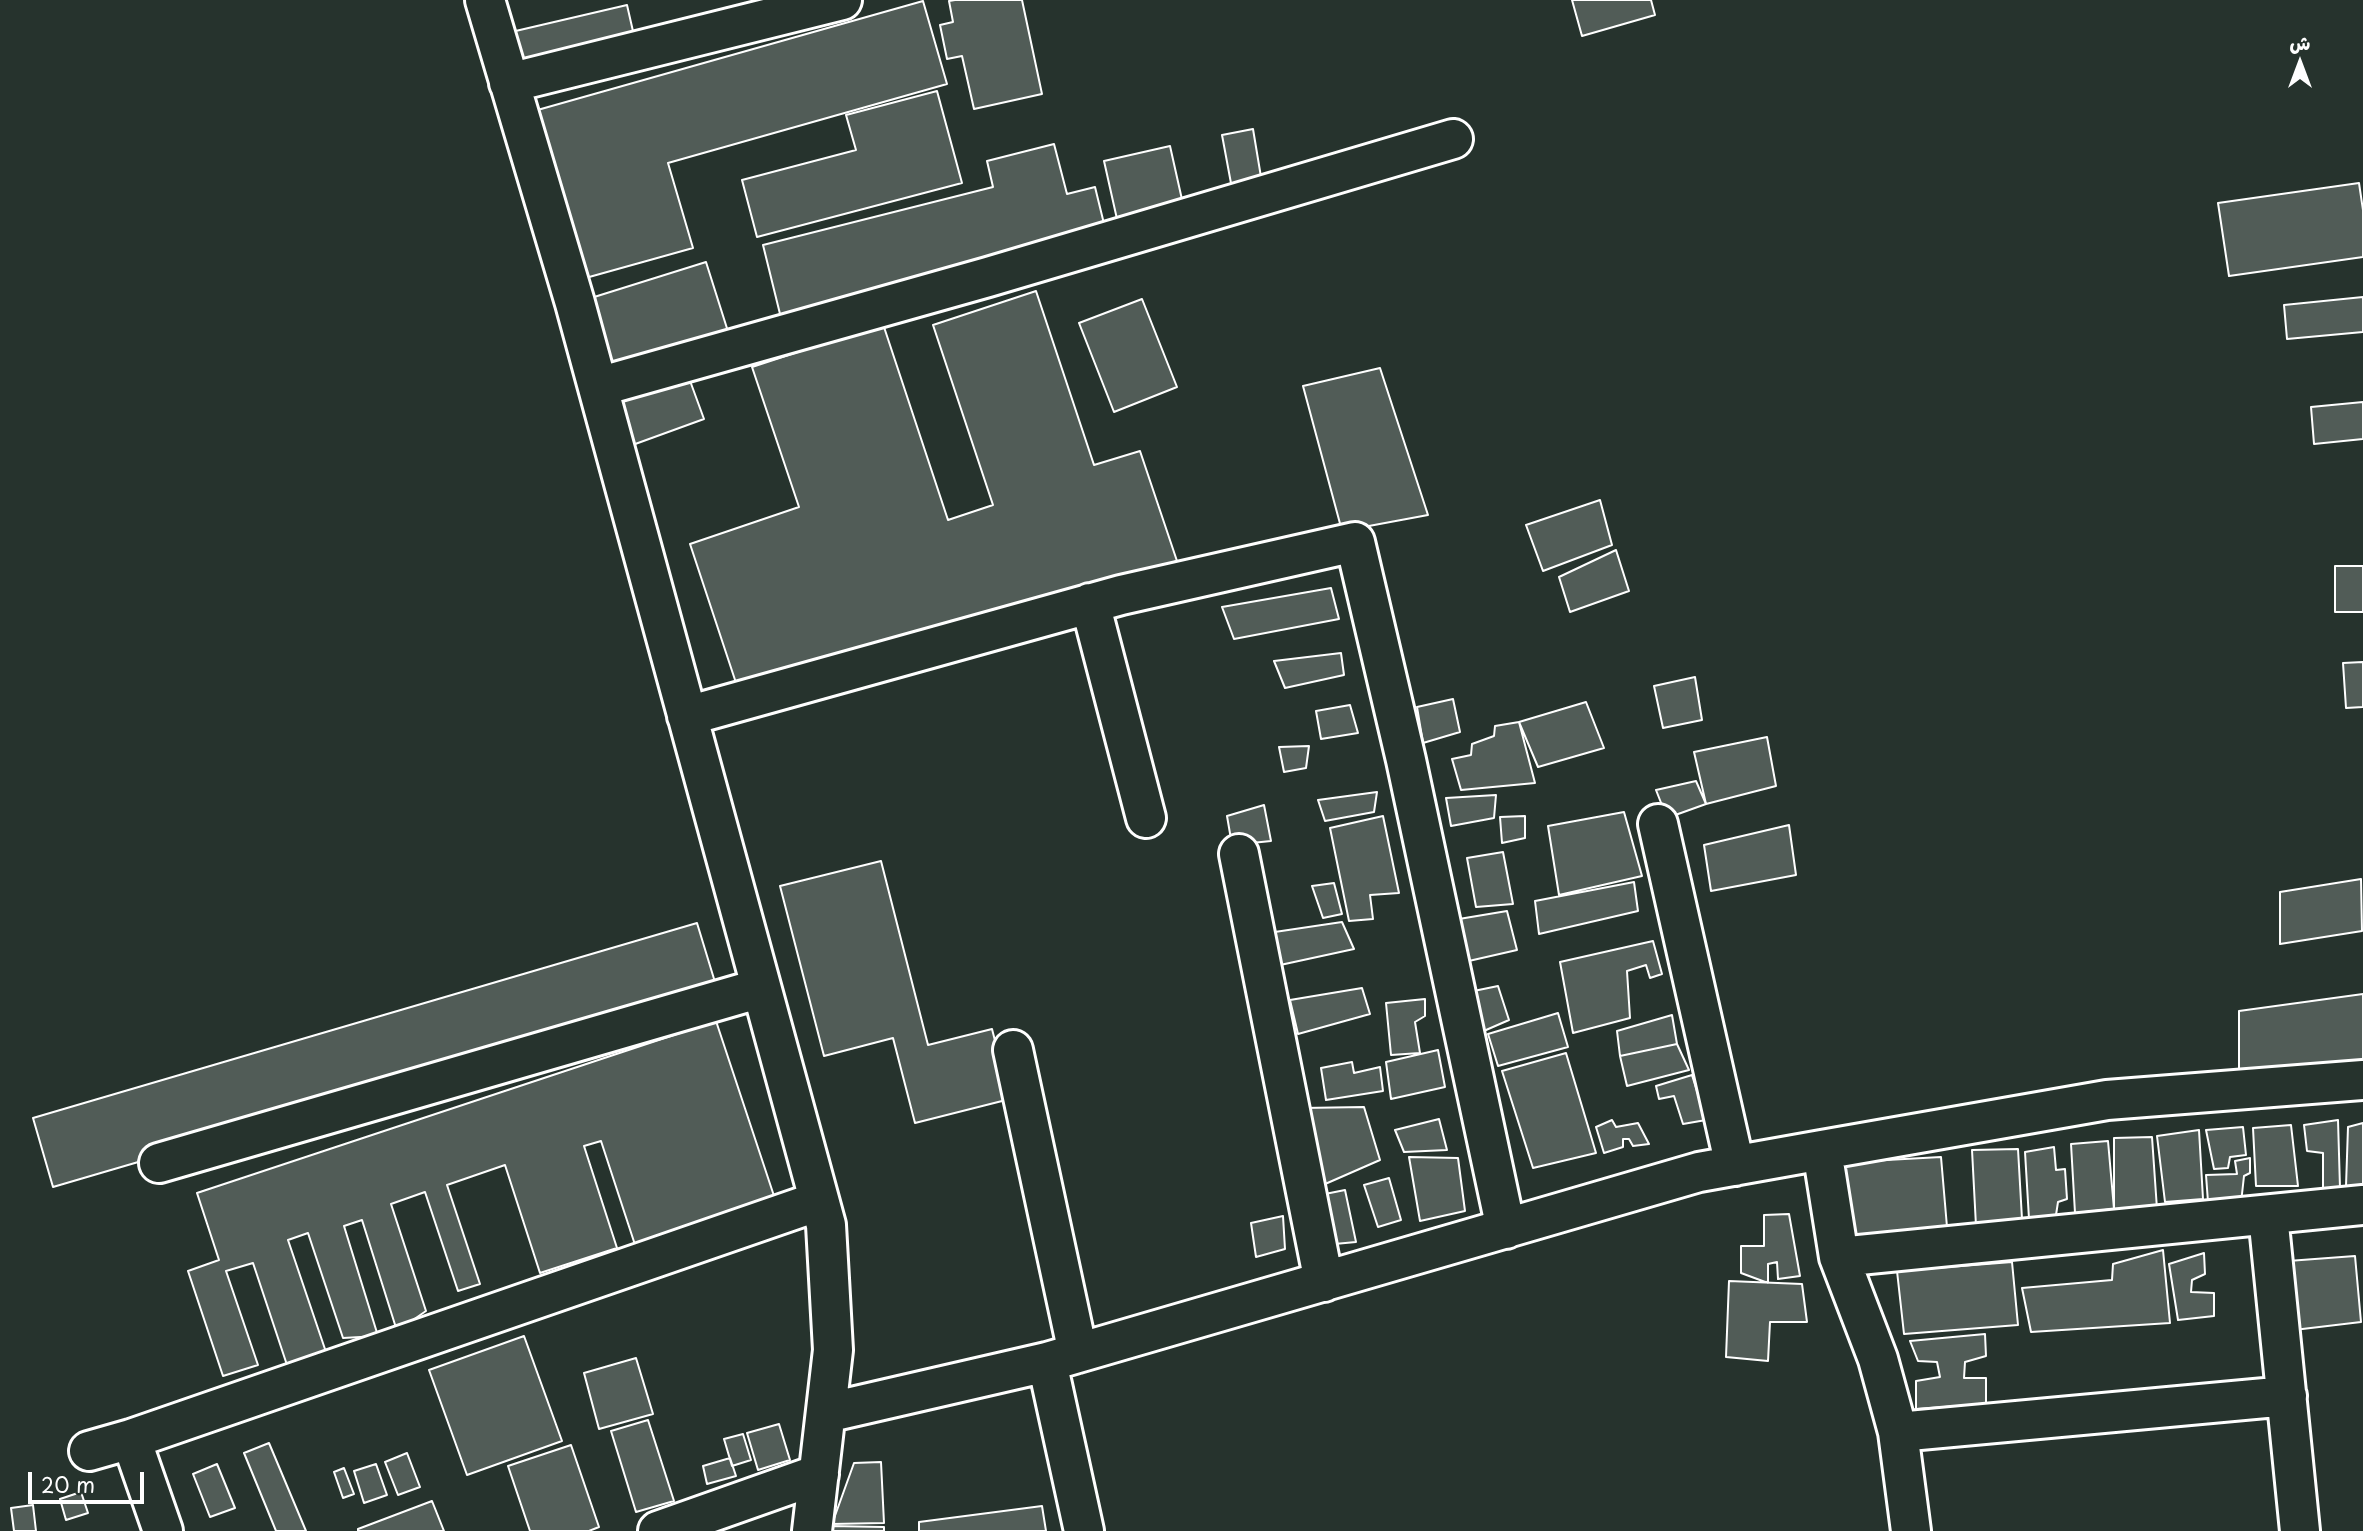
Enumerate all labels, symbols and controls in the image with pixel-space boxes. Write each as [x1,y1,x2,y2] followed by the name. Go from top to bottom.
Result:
[2265,28,2335,98] north arrow
[2290,28,2310,56] text: ش
[32,1458,147,1502] scale bar
[41,1468,95,1500] text: 20 m

